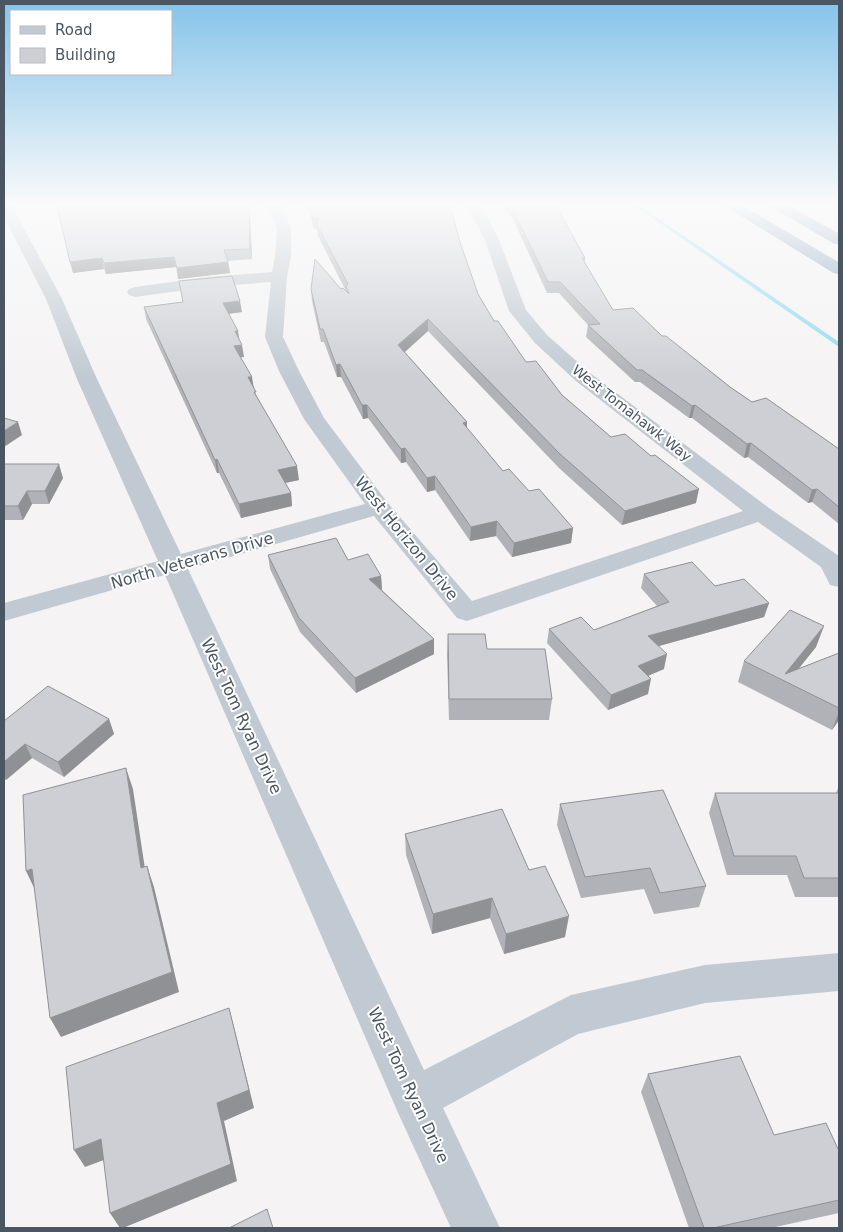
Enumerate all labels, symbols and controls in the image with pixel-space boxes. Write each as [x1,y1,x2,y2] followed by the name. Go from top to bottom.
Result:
[10,10,172,75] legend
[55,21,93,39] text: Road
[55,46,116,64] text: Building
[569,361,695,465] street label: West Tomahawk Way
[351,473,462,604] street label: West Horizon Drive
[109,528,276,593] street label: North Veterans Drive
[197,635,286,797] street label: West Tom Ryan Drive
[364,1004,453,1166] street label: West Tom Ryan Drive

